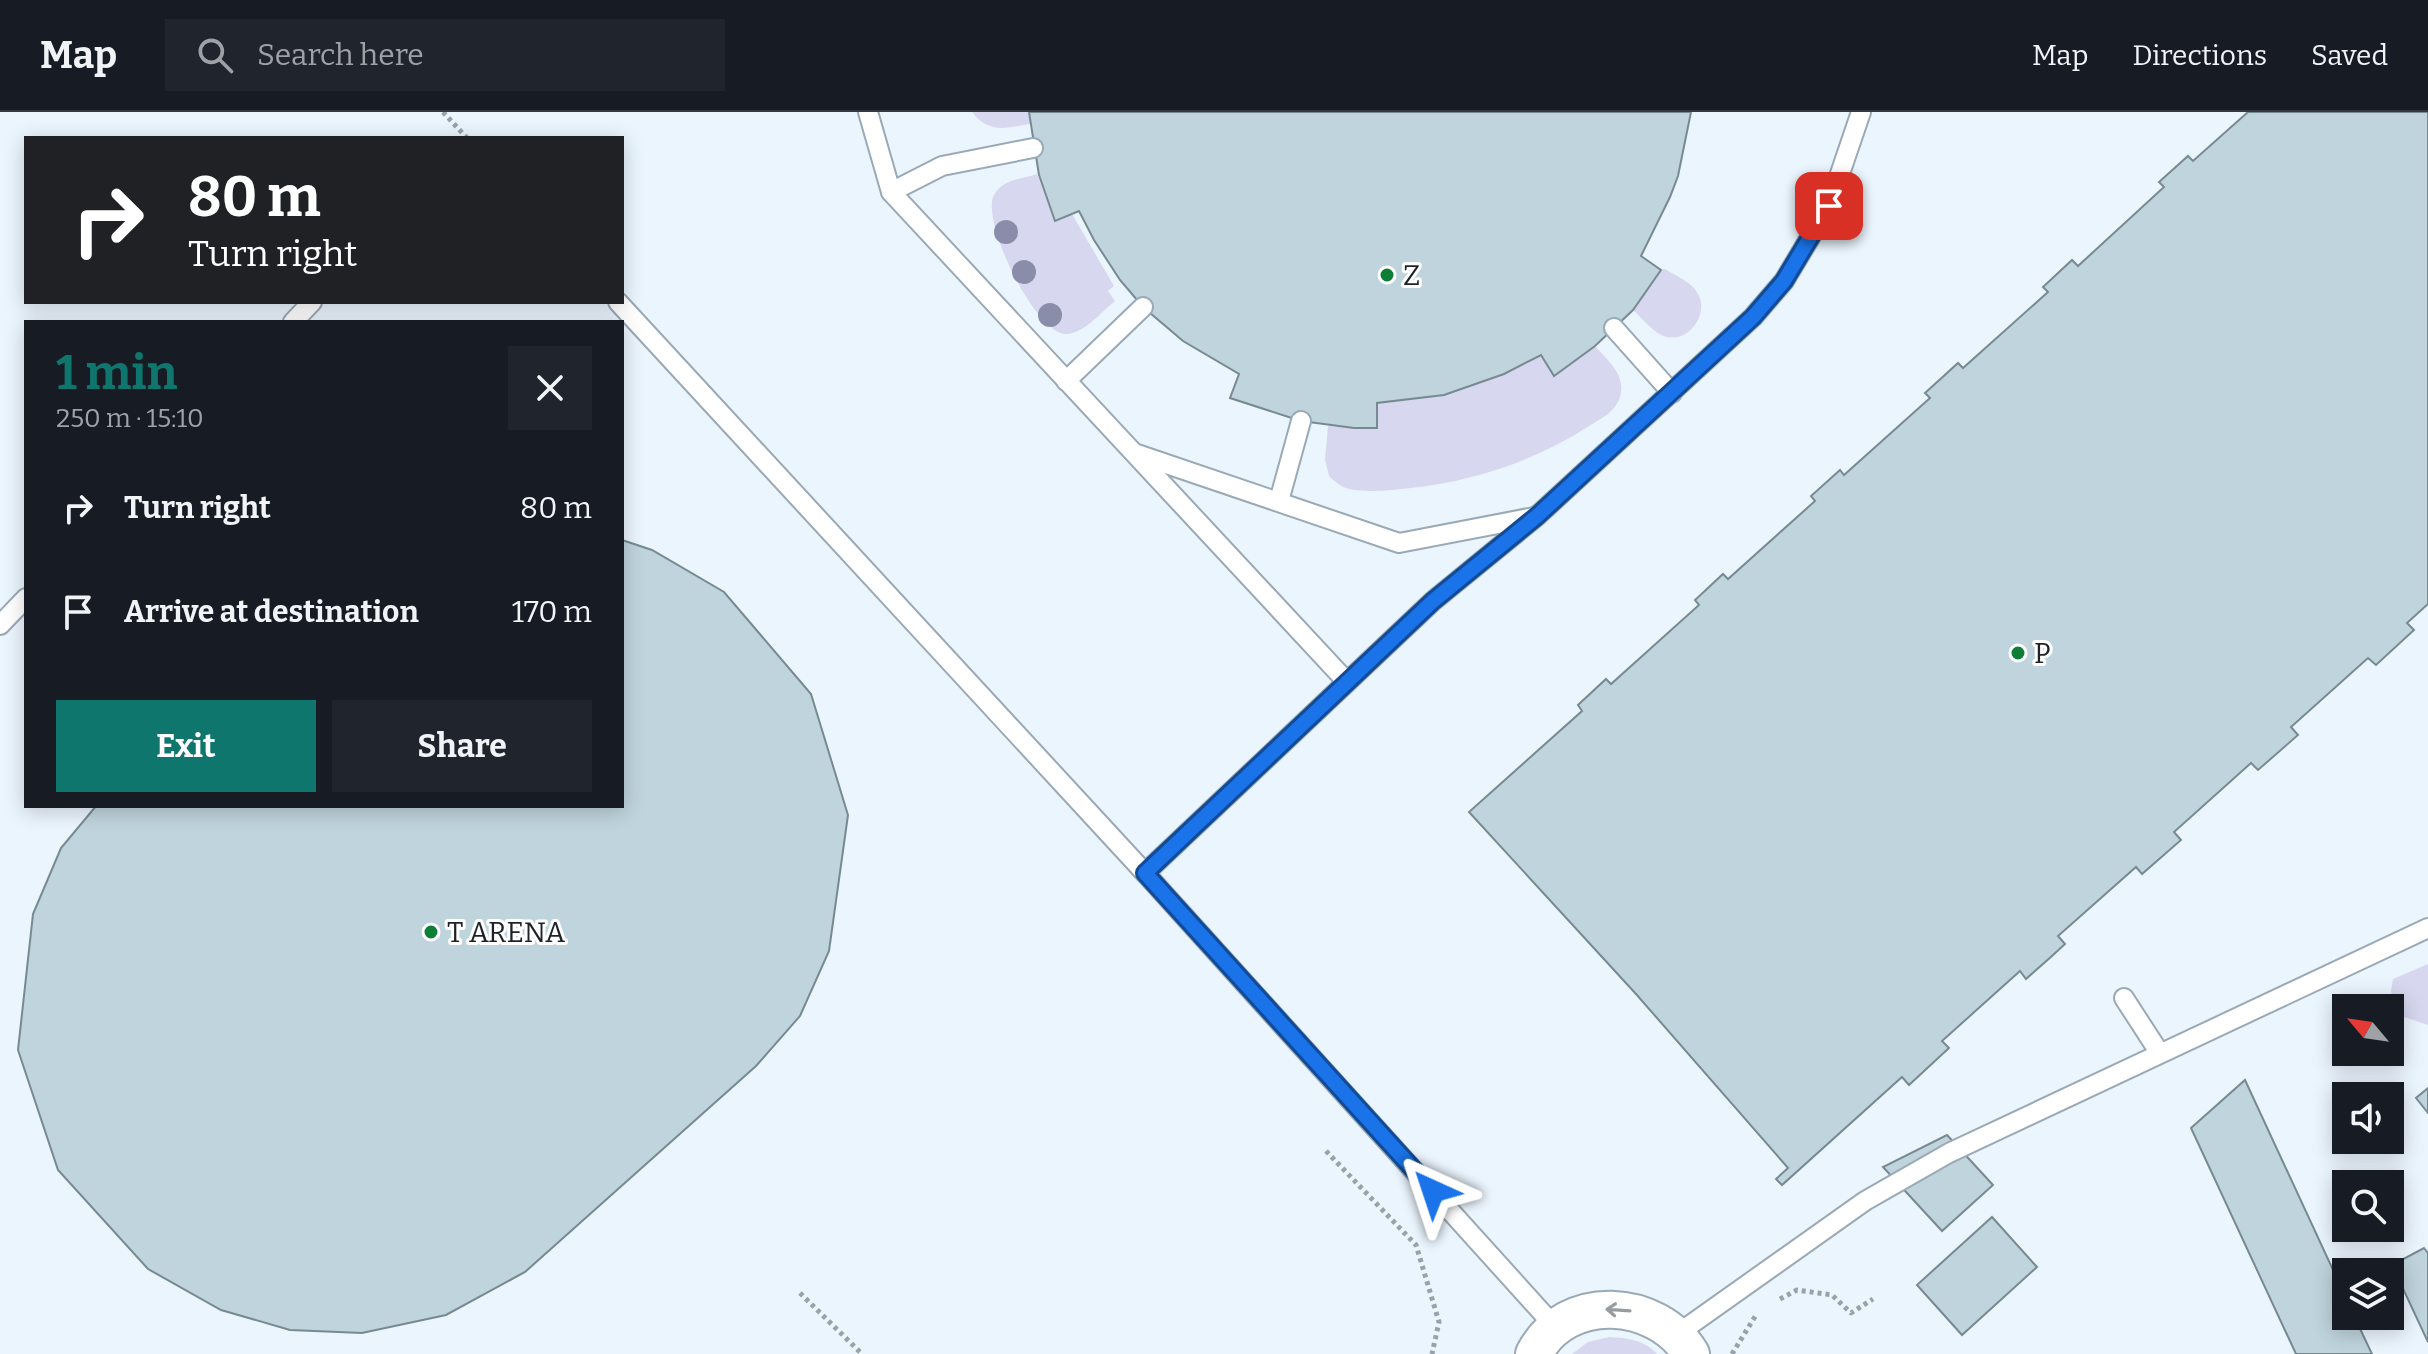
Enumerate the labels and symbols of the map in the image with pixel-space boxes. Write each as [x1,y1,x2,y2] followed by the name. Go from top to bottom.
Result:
[1795,172,1863,240] pin
[1403,259,1420,292] place label: Z
[1378,266,1396,284] marker: Z
[2034,637,2051,670] place label: P
[2009,644,2027,662] marker: P
[447,916,565,949] place label: T ARENA
[422,923,440,941] marker: T ARENA
[2332,994,2404,1066] north arrow
[1391,1149,1475,1233] position arrow
[1605,1303,1631,1318] one-way arrow

